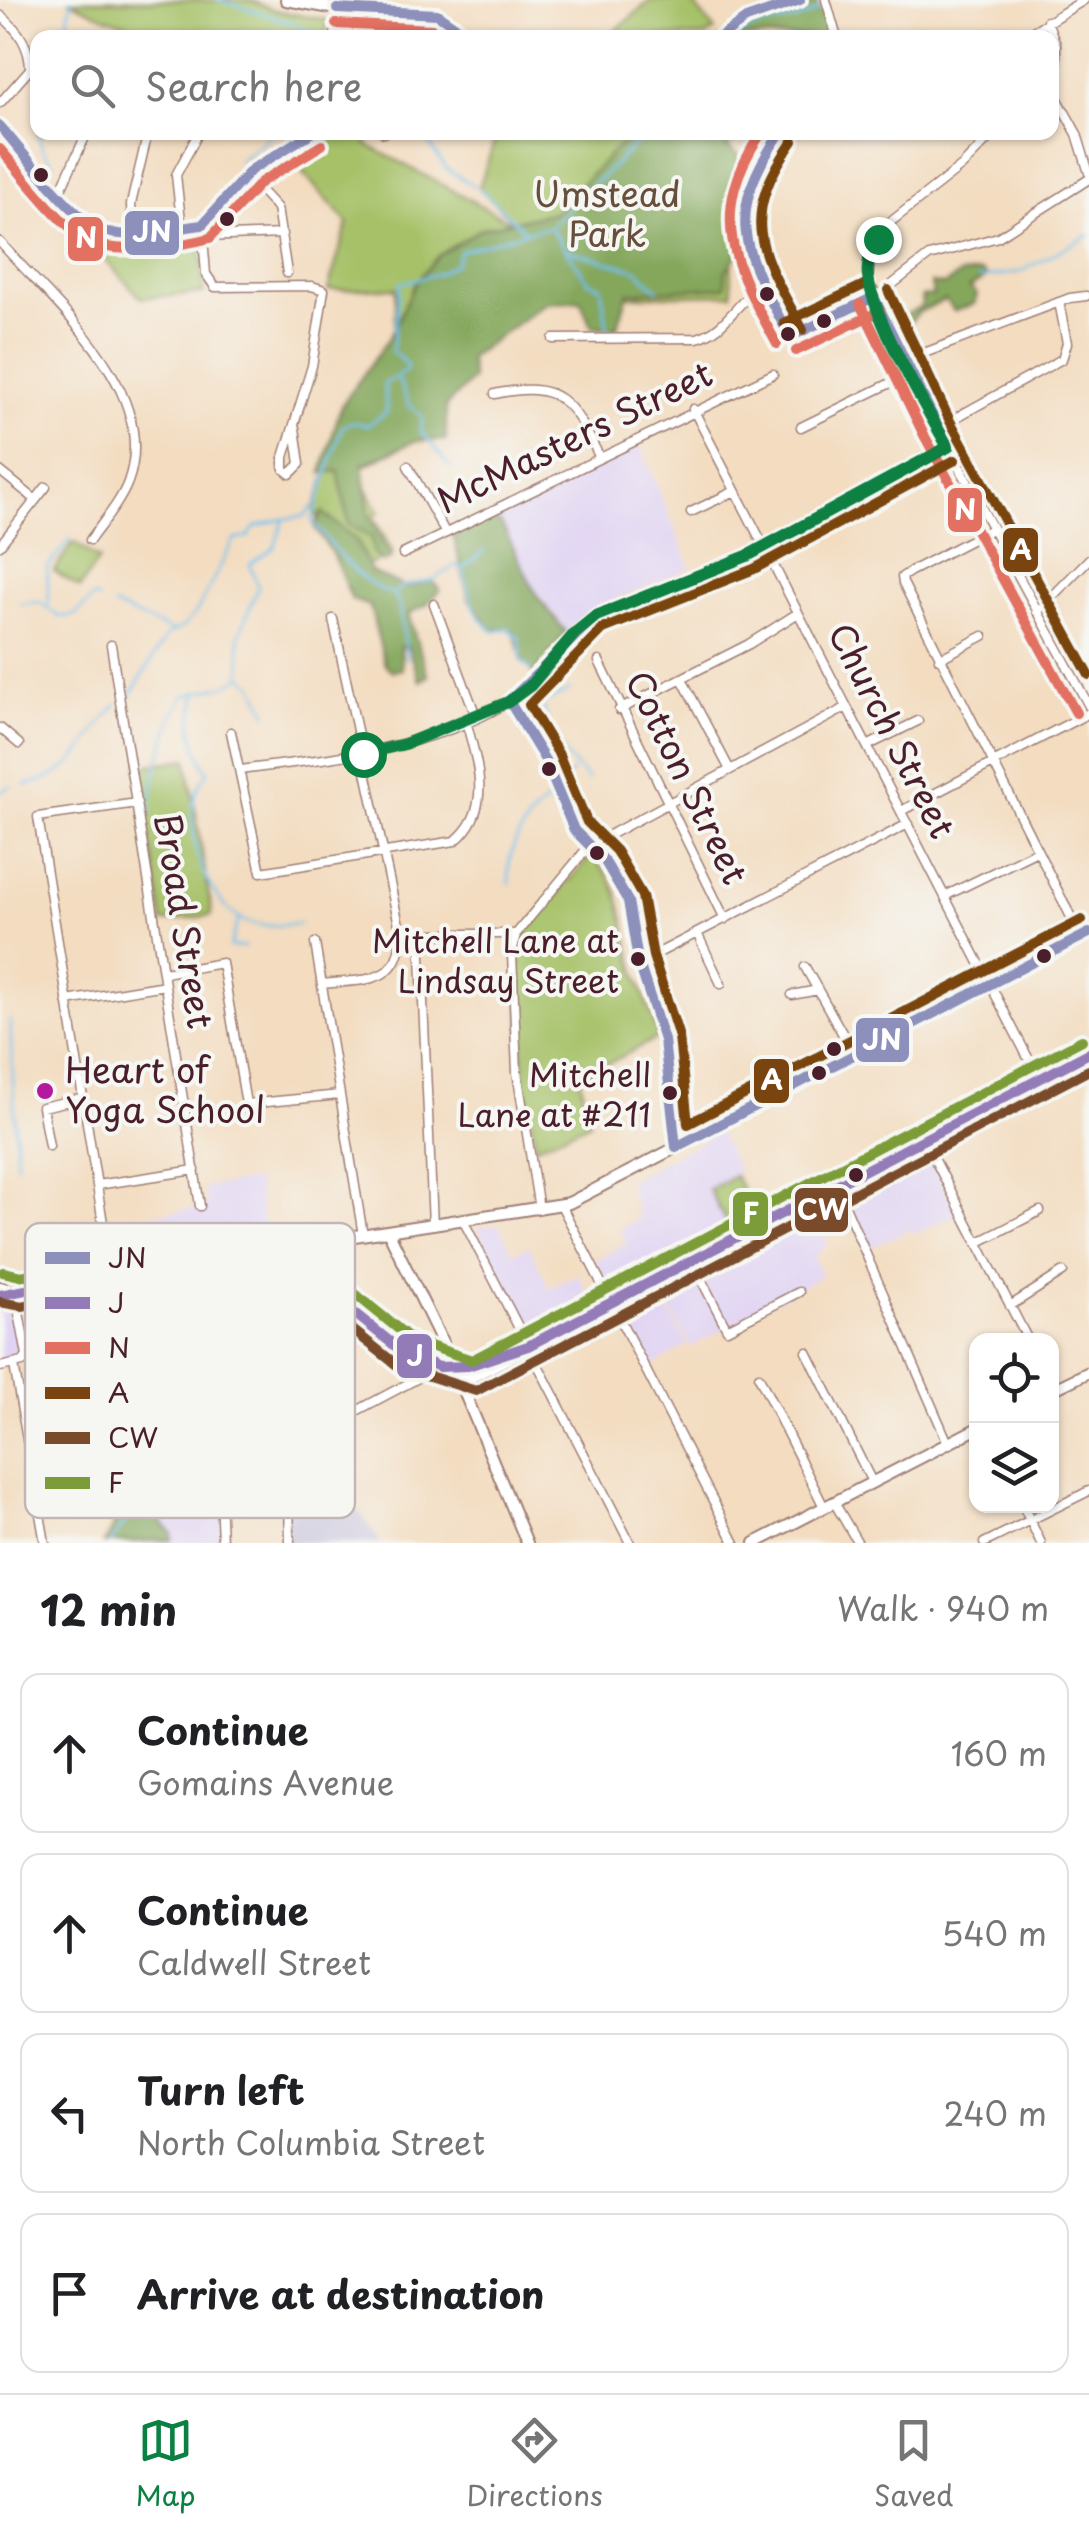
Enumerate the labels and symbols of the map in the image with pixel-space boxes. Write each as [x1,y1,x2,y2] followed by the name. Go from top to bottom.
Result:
[31,165,51,185] unlabelled marker
[533,166,681,259] park label: Umstead Park
[123,209,181,257] line badge: JN
[132,209,172,252] text: JN
[217,209,237,229] unlabelled marker
[66,215,105,263] line badge: N
[75,215,97,258] text: N
[856,217,902,263] route end
[757,284,777,304] unlabelled marker
[814,311,834,331] unlabelled marker
[778,324,798,344] unlabelled marker
[427,346,721,526] street label: McMasters Street
[946,486,984,534] line badge: N
[954,487,976,530] text: N
[1001,526,1040,574] line badge: A
[1010,527,1032,570] text: A
[816,613,970,847] street label: Church Street
[614,661,763,893] street label: Cotton Street
[341,732,387,778] route start
[539,759,559,779] unlabelled marker
[142,809,229,1032] street label: Broad Street
[587,843,607,863] unlabelled marker
[372,916,619,1004] place label: Mitchell Lane at Lindsay Street
[1034,946,1054,966] unlabelled marker
[628,949,648,969] marker: Mitchell Lane at Lindsay Street
[854,1016,911,1064] line badge: JN
[862,1017,902,1060] text: JN
[824,1039,844,1059] unlabelled marker
[65,1042,265,1135] place label: Heart of Yoga School
[458,1050,651,1138] place label: Mitchell Lane at #211
[752,1057,791,1105] line badge: A
[761,1057,783,1100] text: A
[809,1063,829,1083] unlabelled marker
[34,1080,56,1102] marker: Heart of Yoga School
[660,1083,680,1103] marker: Mitchell Lane at #211
[846,1165,866,1185] unlabelled marker
[793,1186,850,1234] line badge: CW
[797,1187,848,1230] text: CW
[731,1190,770,1238] line badge: F
[743,1191,759,1234] text: F
[25,1223,355,1518] legend
[108,1235,147,1278] text: JN
[108,1280,125,1323] text: J
[108,1325,130,1368] text: N
[395,1332,434,1380] line badge: J
[406,1333,424,1376] text: J
[108,1370,129,1413] text: A
[108,1415,158,1458] text: CW
[108,1460,124,1503] text: F

